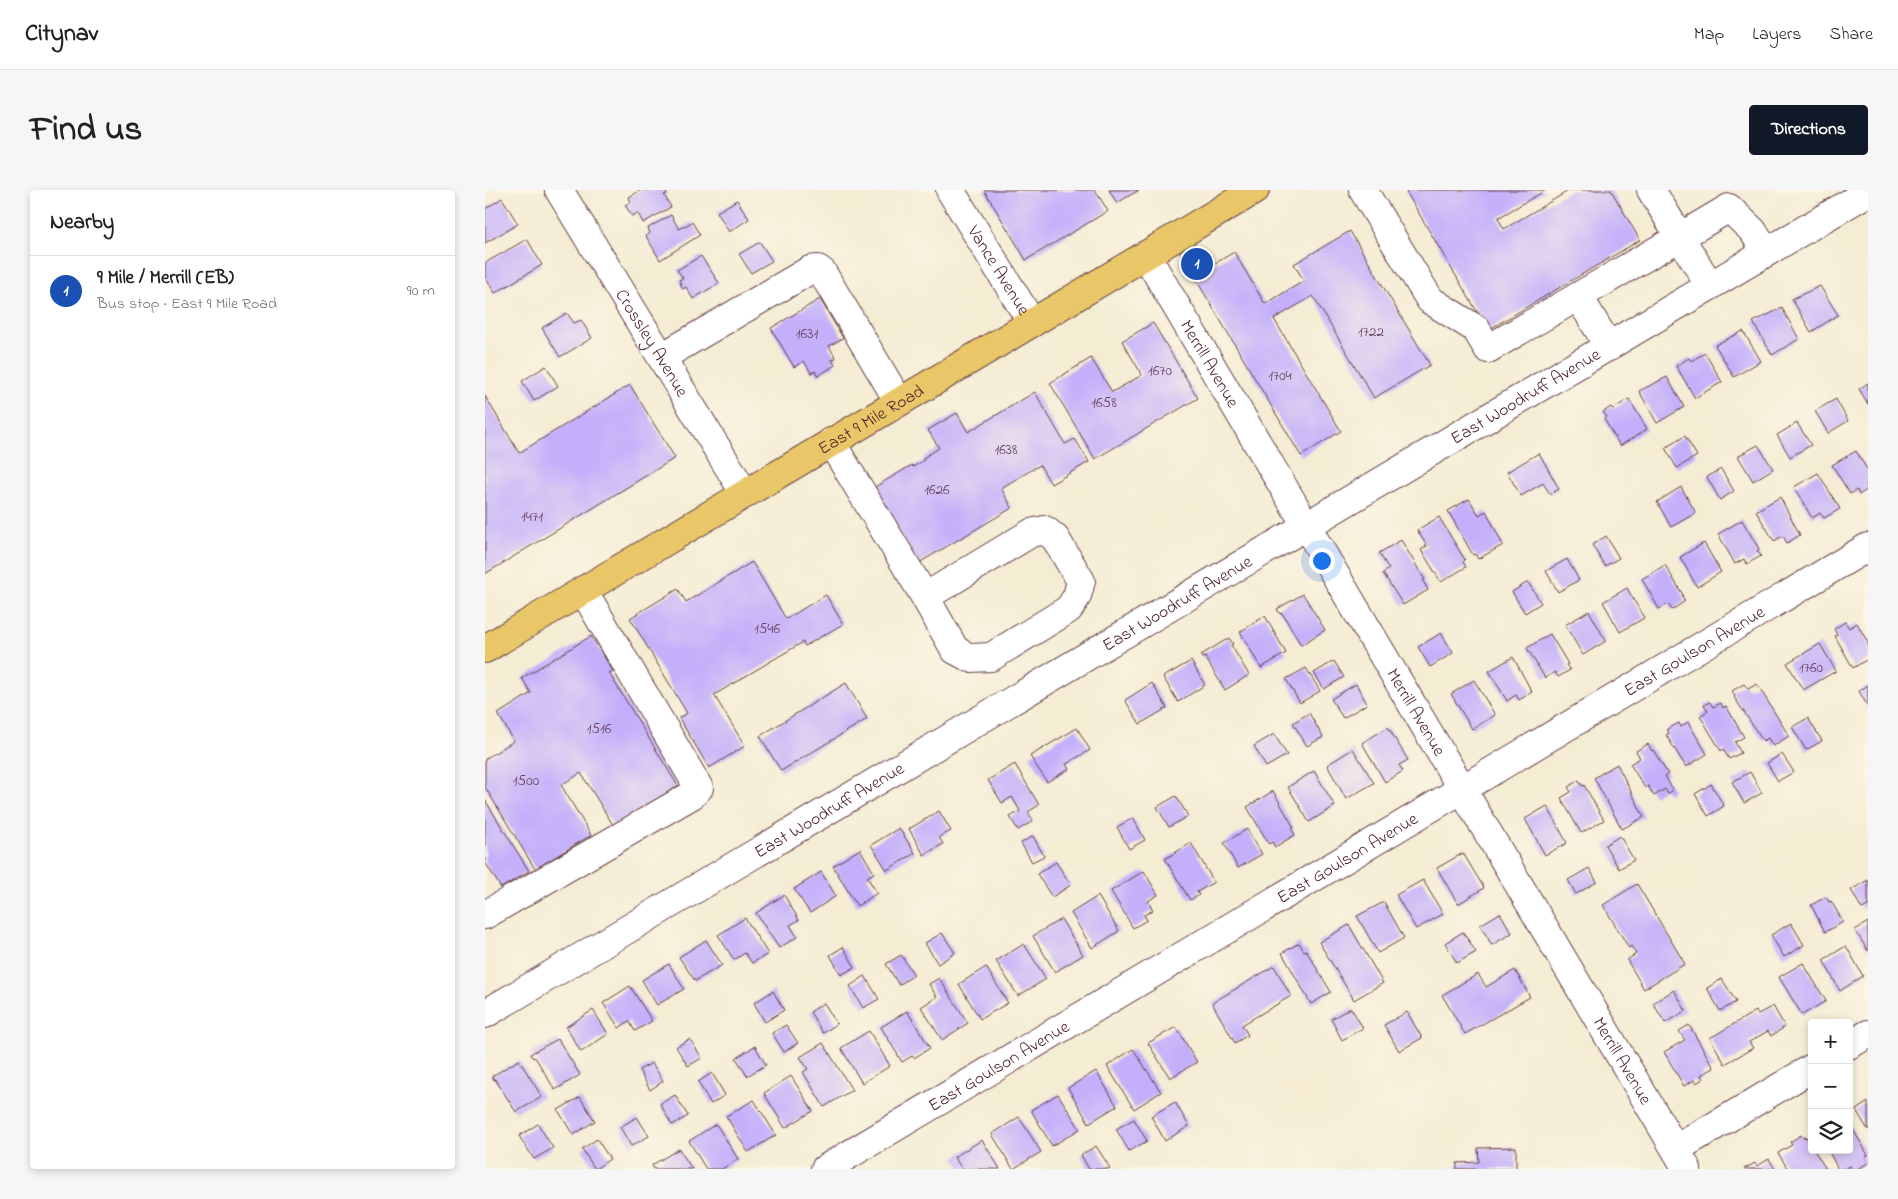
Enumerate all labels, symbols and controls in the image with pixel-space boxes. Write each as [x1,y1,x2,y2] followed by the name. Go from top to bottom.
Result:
[25,17,98,52] text: Citynav
[1694,22,1724,48] text: Map
[1752,22,1802,48] text: Layers
[1830,22,1873,48] text: Share
[30,105,142,156] text: Find us
[1749,105,1868,155] button: Directions
[50,208,114,238] text: Nearby
[959,220,1036,322] street label: Vance Avenue
[1181,245,1213,283] pin: 1
[97,265,234,292] text: 9 Mile / Merrill (EB)
[63,279,69,303] text: 1
[407,279,435,303] text: 90 m
[608,285,694,404] street label: Crossley Avenue
[97,292,277,316] text: Bus stop · East 9 Mile Road
[1172,316,1245,414] street label: Merrill Avenue
[1358,321,1384,343] house number: 1722
[796,323,818,345] house number: 1631
[1446,342,1607,452] street label: East Woodruff Avenue
[1148,360,1173,382] house number: 1670
[1268,365,1292,387] house number: 1704
[814,379,930,463] street label: East 9 Mile Road
[1091,392,1117,414] house number: 1658
[994,439,1018,461] house number: 1638
[924,479,950,501] house number: 1626
[521,506,543,528] house number: 1471
[1309,548,1335,574] your location
[1098,549,1259,659] street label: East Woodruff Avenue
[1620,600,1771,705] street label: East Goulson Avenue
[754,618,780,640] house number: 1546
[1799,657,1824,679] house number: 1760
[1379,664,1451,763] street label: Merrill Avenue
[587,718,612,740] house number: 1516
[750,756,911,866] street label: East Woodruff Avenue
[513,770,540,792] house number: 1500
[1273,807,1424,911] street label: East Goulson Avenue
[1585,1013,1658,1111] street label: Merrill Avenue
[924,1015,1076,1119] street label: East Goulson Avenue
[1808,1019,1853,1154] map controls
[1808,1019,1853,1064] button: +
[1808,1064,1853,1109] button: −
[1808,1109,1853,1154] button: layers

